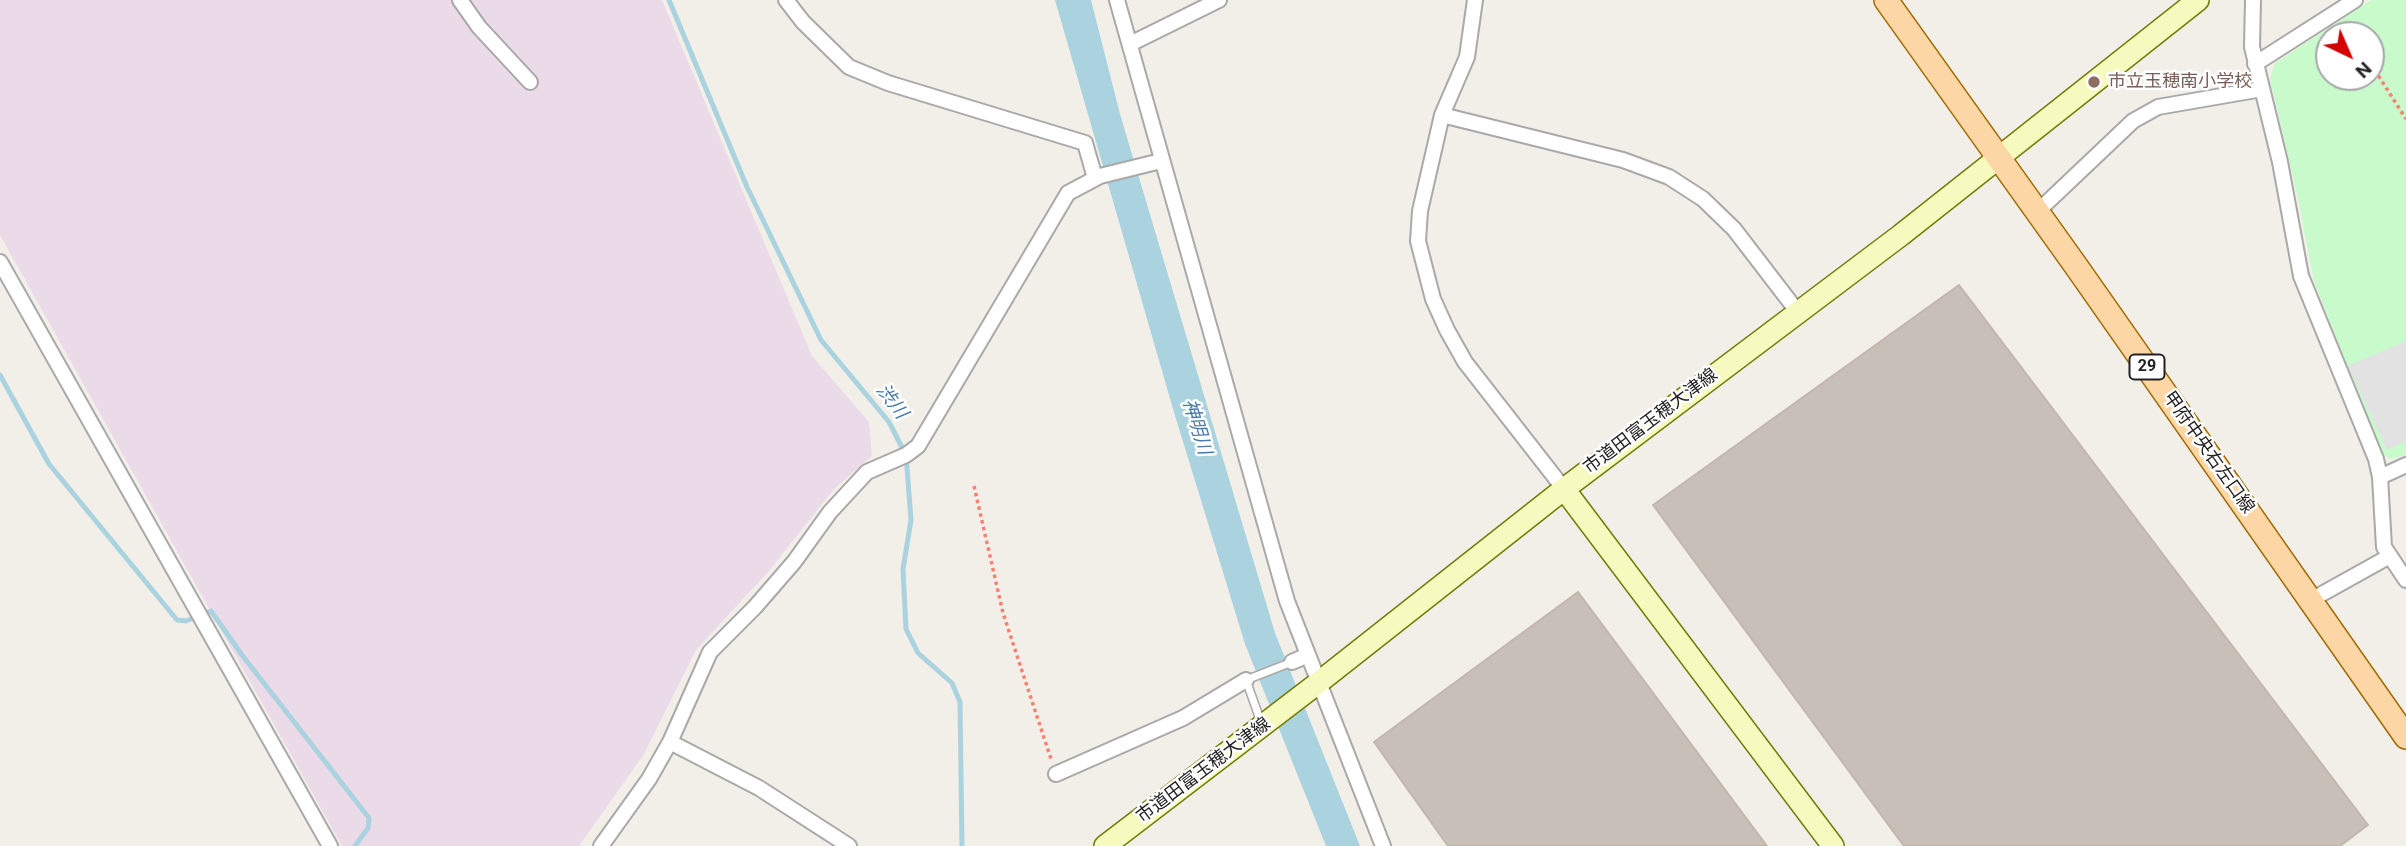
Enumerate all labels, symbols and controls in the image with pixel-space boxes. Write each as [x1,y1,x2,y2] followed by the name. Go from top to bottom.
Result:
[2315,21,2385,91] north arrow
[2351,57,2376,83] text: N
[2108,71,2252,93] place label: 市立玉穂南小学校
[2086,74,2102,90] marker: 市立玉穂南小学校
[2130,354,2164,380] road number: 29
[1580,365,1722,479] street label: 市道田富玉穂大津線
[870,380,912,424] water label: 渋川
[2158,388,2258,518] street label: 甲府中央右左口線
[1177,396,1215,458] water label: 神明川
[1133,714,1275,828] street label: 市道田富玉穂大津線

